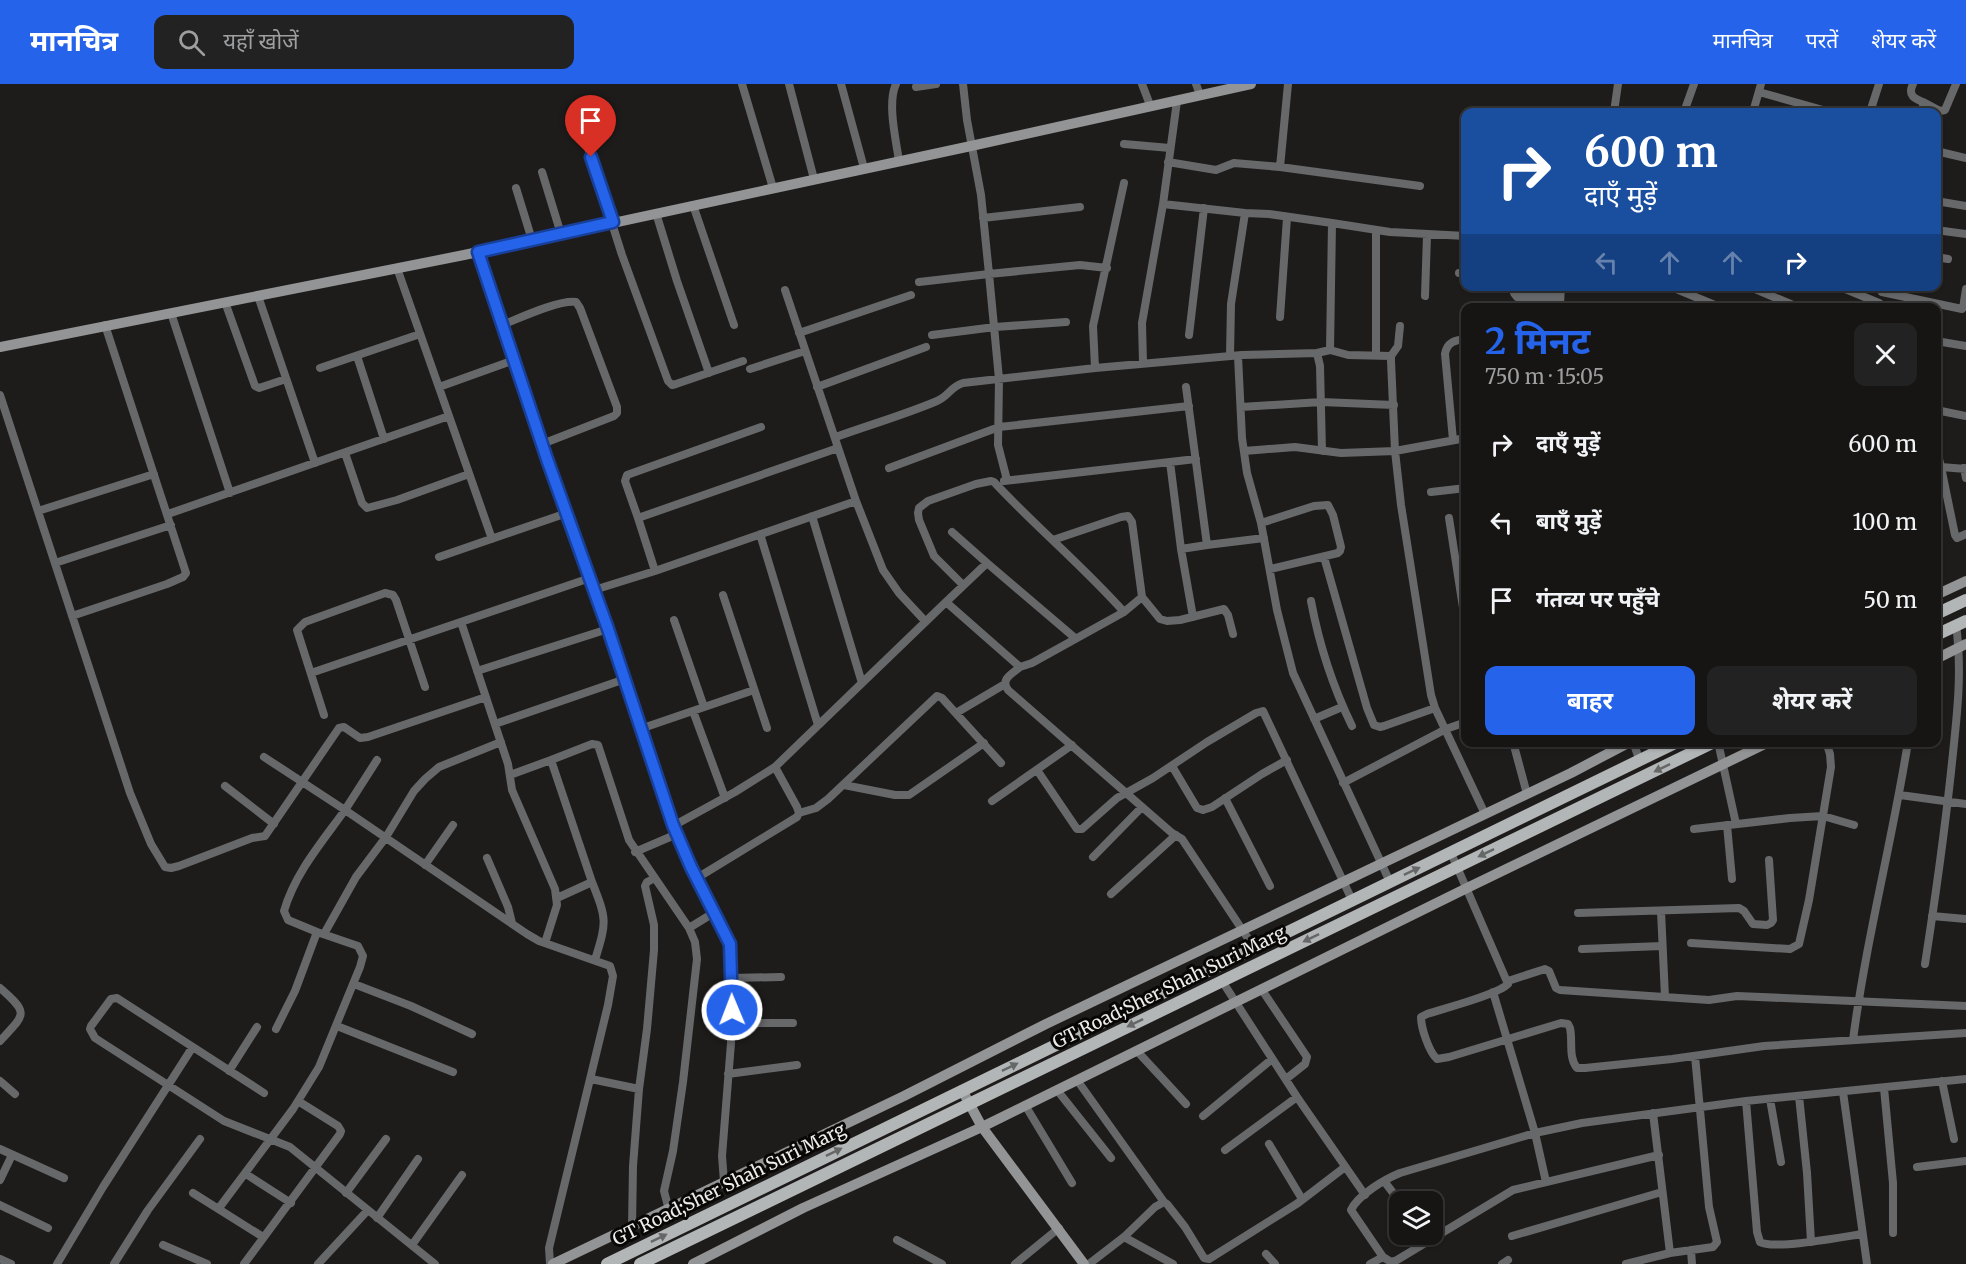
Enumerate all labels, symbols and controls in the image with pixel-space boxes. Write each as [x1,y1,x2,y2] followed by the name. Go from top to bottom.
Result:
[154,15,574,69] search box
[30,23,118,59] text: मानचित्र
[175,26,208,59] icon: search
[223,27,299,55] text: यहाँ खोजें
[1713,27,1773,54] text: मानचित्र
[1806,27,1838,54] text: परतें
[1871,27,1936,54] text: शेयर करें
[565,95,616,157] pin
[574,104,607,137] icon: arrive
[1584,126,1718,178] text: 600 m
[1485,132,1563,210] icon: right
[1584,178,1657,212] text: दाएँ मुड़ें
[1590,246,1623,279] icon: left
[1653,246,1686,279] icon: ahead
[1716,246,1749,279] icon: ahead
[1779,246,1812,279] icon: right
[1485,319,1590,364] text: 2 मिनट
[1854,323,1917,386] button: close
[1485,364,1604,389] text: 750 m · 15:05
[1485,428,1518,461] icon: right
[1536,429,1600,457] text: दाएँ मुड़ें
[1848,430,1917,458] text: 600 m
[1485,506,1518,539] icon: left
[1536,507,1602,535] text: बाएँ मुड़ें
[1852,508,1917,536] text: 100 m
[1485,584,1518,617] icon: arrive
[1536,585,1660,613] text: गंतव्य पर पहुँचे
[1863,586,1917,614] text: 50 m
[1485,666,1695,735] button: बाहर
[1707,666,1917,735] button: शेयर करें
[1653,763,1670,773] one-way arrow
[1478,848,1495,858] one-way arrow
[1403,867,1420,876] one-way arrow
[1049,920,1289,1054] street label: GT Road;Sher Shah Suri Marg
[1302,933,1319,943] one-way arrow
[700,978,764,1042] position arrow
[1127,1018,1144,1028] one-way arrow
[1001,1062,1018,1071] one-way arrow
[609,1117,849,1251] street label: GT Road;Sher Shah Suri Marg
[826,1148,843,1157] one-way arrow
[1389,1191,1443,1245] map controls
[1389,1191,1443,1245] button: layers
[651,1234,668,1243] one-way arrow

